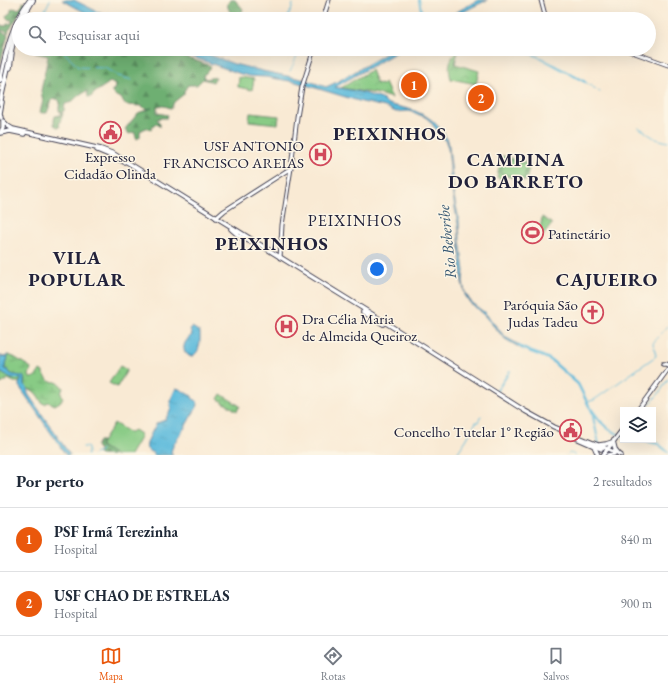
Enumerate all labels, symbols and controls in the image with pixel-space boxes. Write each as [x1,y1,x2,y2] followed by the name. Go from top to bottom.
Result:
[12,12,656,56] search box
[26,23,48,45] icon: search
[58,25,140,44] text: Pesquisar aqui
[401,70,427,100] pin: 1
[468,83,494,113] pin: 2
[97,120,123,146] public building icon: Expresso Cidadão Olinda
[333,121,447,146] district label: PEIXINHOS
[163,136,304,172] place label: USF ANTONIO FRANCISCO AREIAS
[307,141,333,167] hospital icon: USF ANTONIO FRANCISCO AREIAS
[64,147,156,183] place label: Expresso Cidadão Olinda
[448,147,584,194] district label: CAMPINA DO BARRETO
[433,203,461,280] water label: Rio Beberibe
[308,210,402,231] district label: PEIXINHOS
[520,220,546,246] sports icon: Patinetário
[548,224,610,243] place label: Patinetário
[215,231,329,256] district label: PEIXINHOS
[28,245,126,292] district label: VILA POPULAR
[367,259,387,279] your location
[556,267,658,292] district label: CAJUEIRO
[503,295,578,331] place label: Paróquia São Judas Tadeu
[580,300,606,326] church icon: Paróquia São Judas Tadeu
[302,309,417,345] place label: Dra Célia Maria de Almeida Queiroz
[274,314,300,340] hospital icon: Dra Célia Maria de Almeida Queiroz
[620,407,656,443] map controls
[620,407,656,443] button: layers
[557,418,583,444] public building icon: Concelho Tutelar 1° Região
[394,422,554,441] place label: Concelho Tutelar 1° Região
[16,470,84,492] text: Por perto
[593,473,652,490] text: 2 resultados
[54,522,178,541] text: PSF Irmã Terezinha
[26,531,32,548] text: 1
[621,531,652,548] text: 840 m
[54,541,98,558] text: Hospital
[54,586,230,605] text: USF CHAO DE ESTRELAS
[26,595,32,612] text: 2
[621,595,652,612] text: 900 m
[54,605,98,622] text: Hospital
[99,645,123,683] tab: Mapa
[321,645,345,683] tab: Rotas
[543,645,569,683] tab: Salvos

